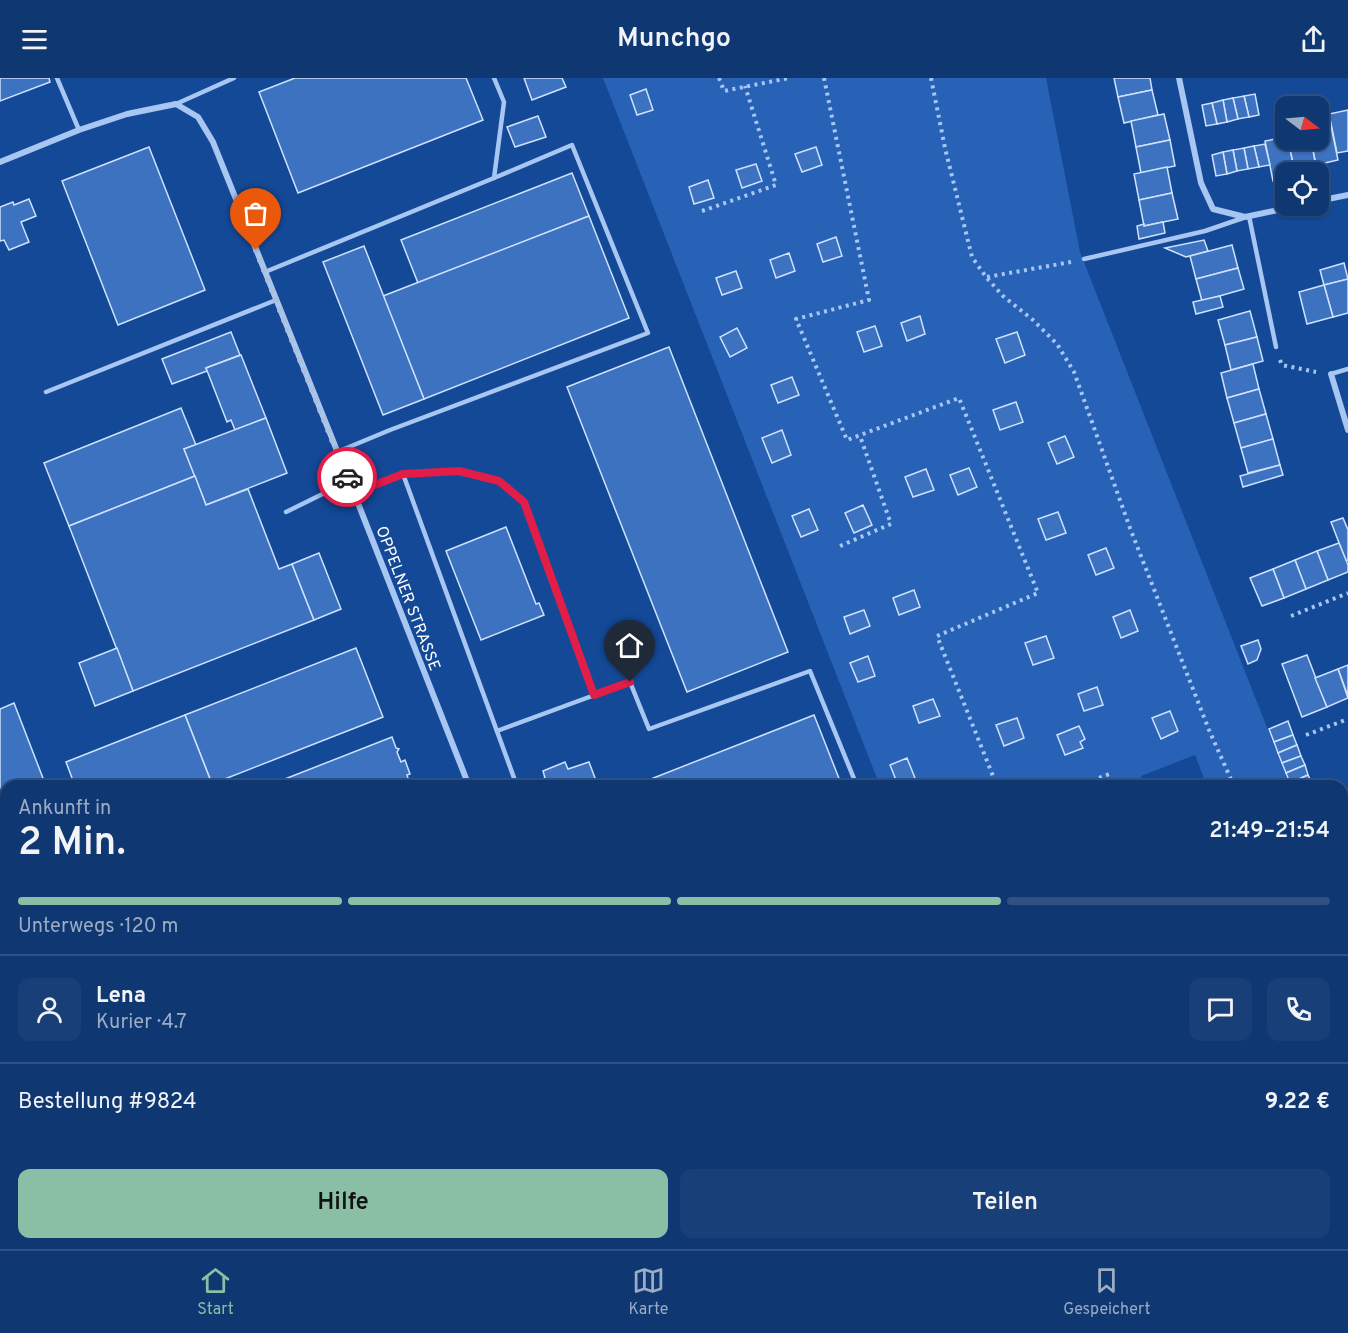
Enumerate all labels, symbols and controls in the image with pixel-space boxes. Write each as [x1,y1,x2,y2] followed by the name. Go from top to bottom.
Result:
[617,22,731,56] text: Munchgo
[18,23,51,56] icon: menu
[1297,23,1330,56] icon: share
[1275,96,1329,150] north arrow
[1275,96,1329,216] map controls
[1275,162,1329,216] button: locate
[230,188,281,250] pin
[239,197,272,230] icon: bag
[317,447,377,507] courier
[331,461,364,494] icon: car
[370,524,444,674] street label: OPPELNER STRASSE
[604,620,655,682] pin
[613,629,646,662] icon: home
[18,796,111,822] text: Ankunft in
[1209,818,1330,845] text: 21:49–21:54
[18,820,126,869] text: 2 Min.
[18,914,178,940] text: Unterwegs · 120 m
[18,978,81,1041] button: person
[1189,978,1252,1041] button: chat
[1267,978,1330,1041] button: phone
[96,983,146,1010] text: Lena
[96,1010,187,1036] text: Kurier · 4.7
[18,1089,197,1116] text: Bestellung #9824
[1265,1089,1330,1116] text: 9.22 €
[18,1169,668,1238] button: Hilfe
[680,1169,1330,1238] button: Teilen
[197,1264,234,1320] tab: Start
[629,1264,668,1320] tab: Karte
[1063,1264,1151,1320] tab: Gespeichert

